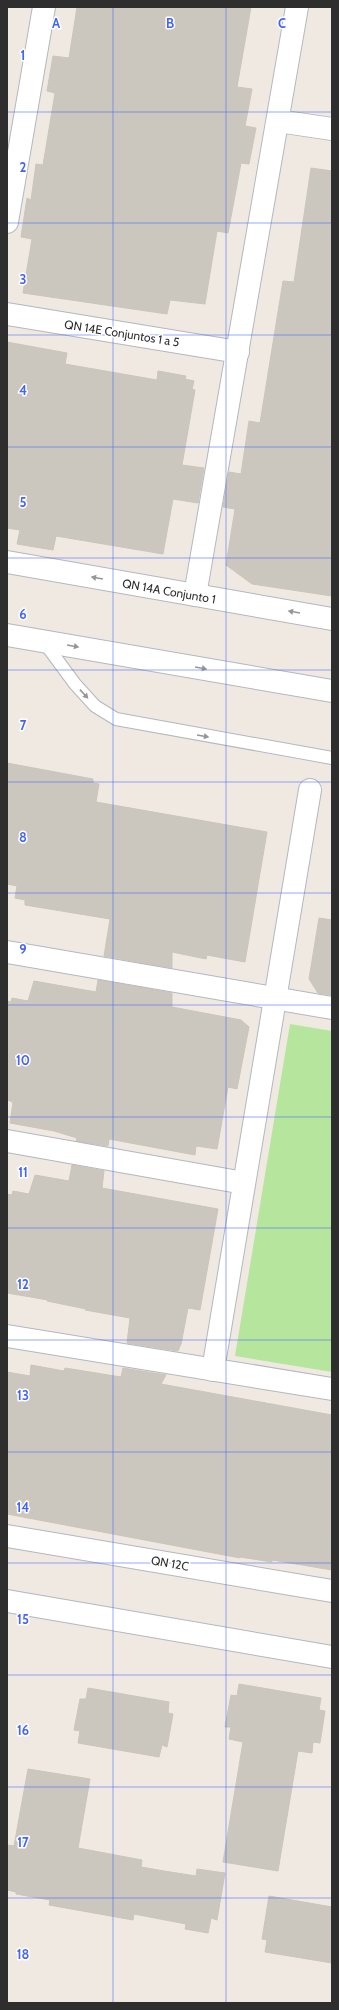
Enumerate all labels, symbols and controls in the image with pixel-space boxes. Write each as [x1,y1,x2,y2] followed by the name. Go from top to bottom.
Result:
[52,15,61,31] text: A
[166,15,174,31] text: B
[278,15,286,31] text: C
[21,47,25,63] text: 1
[20,159,27,175] text: 2
[19,271,27,287] text: 3
[63,316,181,350] street label: QN 14E Conjuntos 1 a 5
[19,382,27,398] text: 4
[20,494,27,510] text: 5
[90,575,103,581] one-way arrow
[121,575,217,607] street label: QN 14A Conjunto 1
[19,606,27,622] text: 6
[287,609,300,615] one-way arrow
[67,643,79,649] one-way arrow
[195,665,207,671] one-way arrow
[79,689,89,699] one-way arrow
[20,717,27,733] text: 7
[197,733,210,739] one-way arrow
[19,829,27,845] text: 8
[19,941,27,957] text: 9
[16,1052,30,1068] text: 10
[18,1164,28,1180] text: 11
[17,1276,29,1292] text: 12
[17,1387,29,1403] text: 13
[17,1499,29,1515] text: 14
[150,1552,190,1574] street label: QN 12C
[17,1611,29,1627] text: 15
[17,1722,29,1738] text: 16
[17,1834,29,1850] text: 17
[17,1946,29,1962] text: 18

